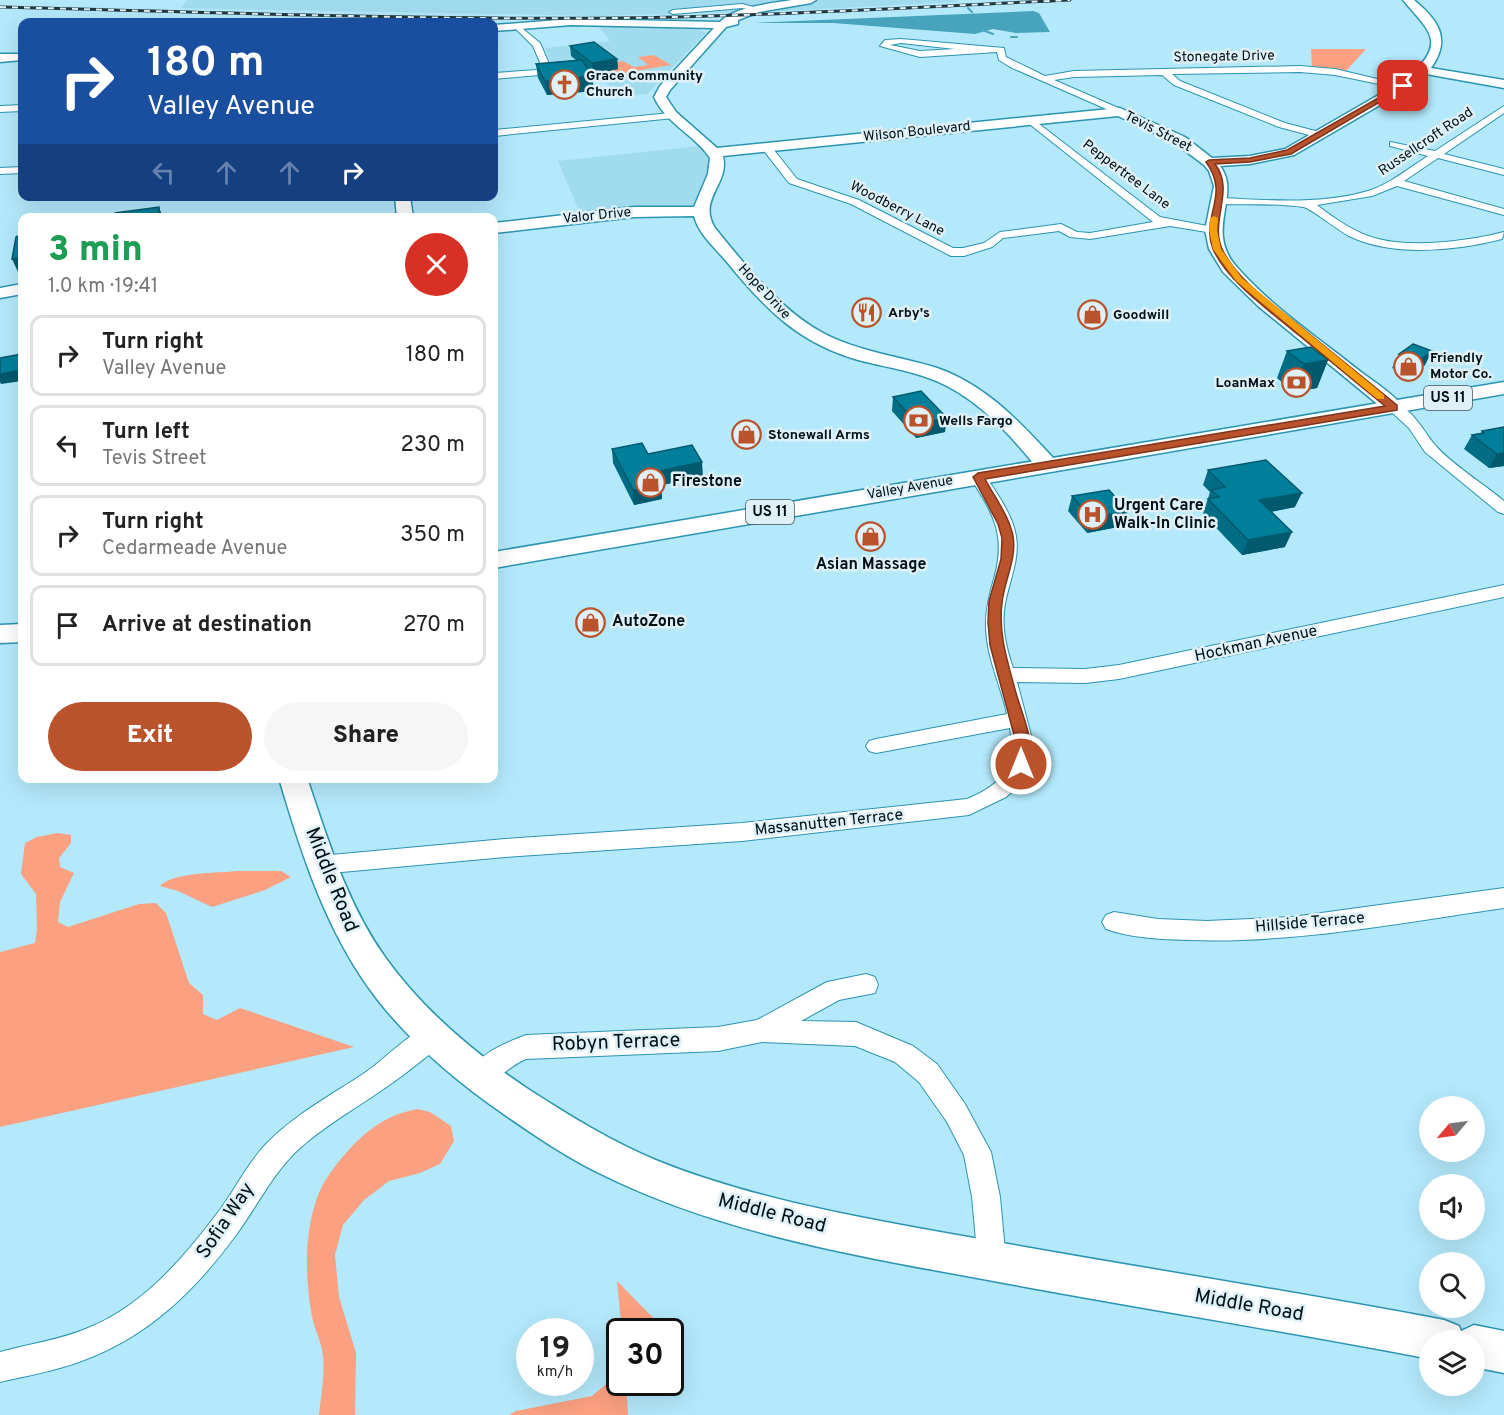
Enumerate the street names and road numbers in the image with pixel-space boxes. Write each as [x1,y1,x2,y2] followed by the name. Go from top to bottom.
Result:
[1173,48,1275,66] street label: Stonegate Drive
[1375,104,1477,180] street label: Russellcroft Road
[1121,108,1195,156] street label: Tevis Street
[863,118,971,146] street label: Wilson Boulevard
[1079,137,1173,213] street label: Peppertree Lane
[847,178,947,240] street label: Woodberry Lane
[562,204,632,228] street label: Valor Drive
[734,261,794,323] street label: Hope Drive
[1424,386,1472,410] road number: US 11
[866,472,954,504] street label: Valley Avenue
[746,500,794,524] road number: US 11
[1193,621,1319,667] street label: Hockman Avenue
[754,805,904,841] street label: Massanutten Terrace
[298,824,364,936] street label: Middle Road
[1254,908,1366,938] street label: Hillside Terrace
[551,1028,681,1058] street label: Robyn Terrace
[191,1178,261,1264] street label: Sofia Way
[715,1188,829,1240] street label: Middle Road
[1192,1284,1306,1328] street label: Middle Road

